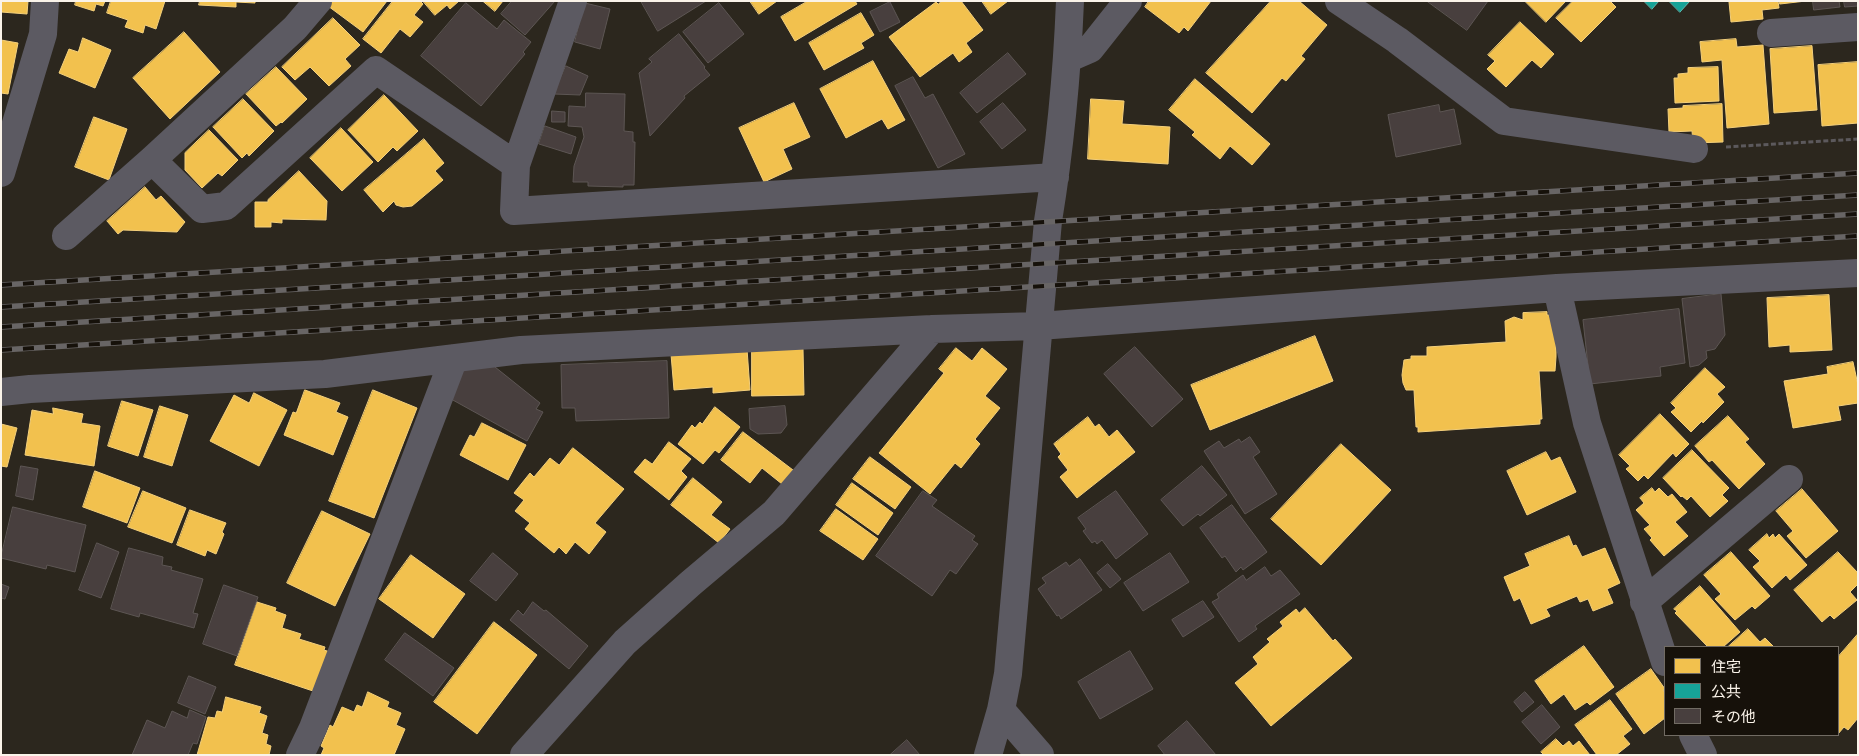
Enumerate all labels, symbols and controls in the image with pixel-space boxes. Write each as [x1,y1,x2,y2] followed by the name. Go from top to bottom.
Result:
[1664,646,1839,736] legend
[1711,658,1741,676] text: 住宅
[1711,683,1741,701] text: 公共
[1711,708,1756,726] text: その他

